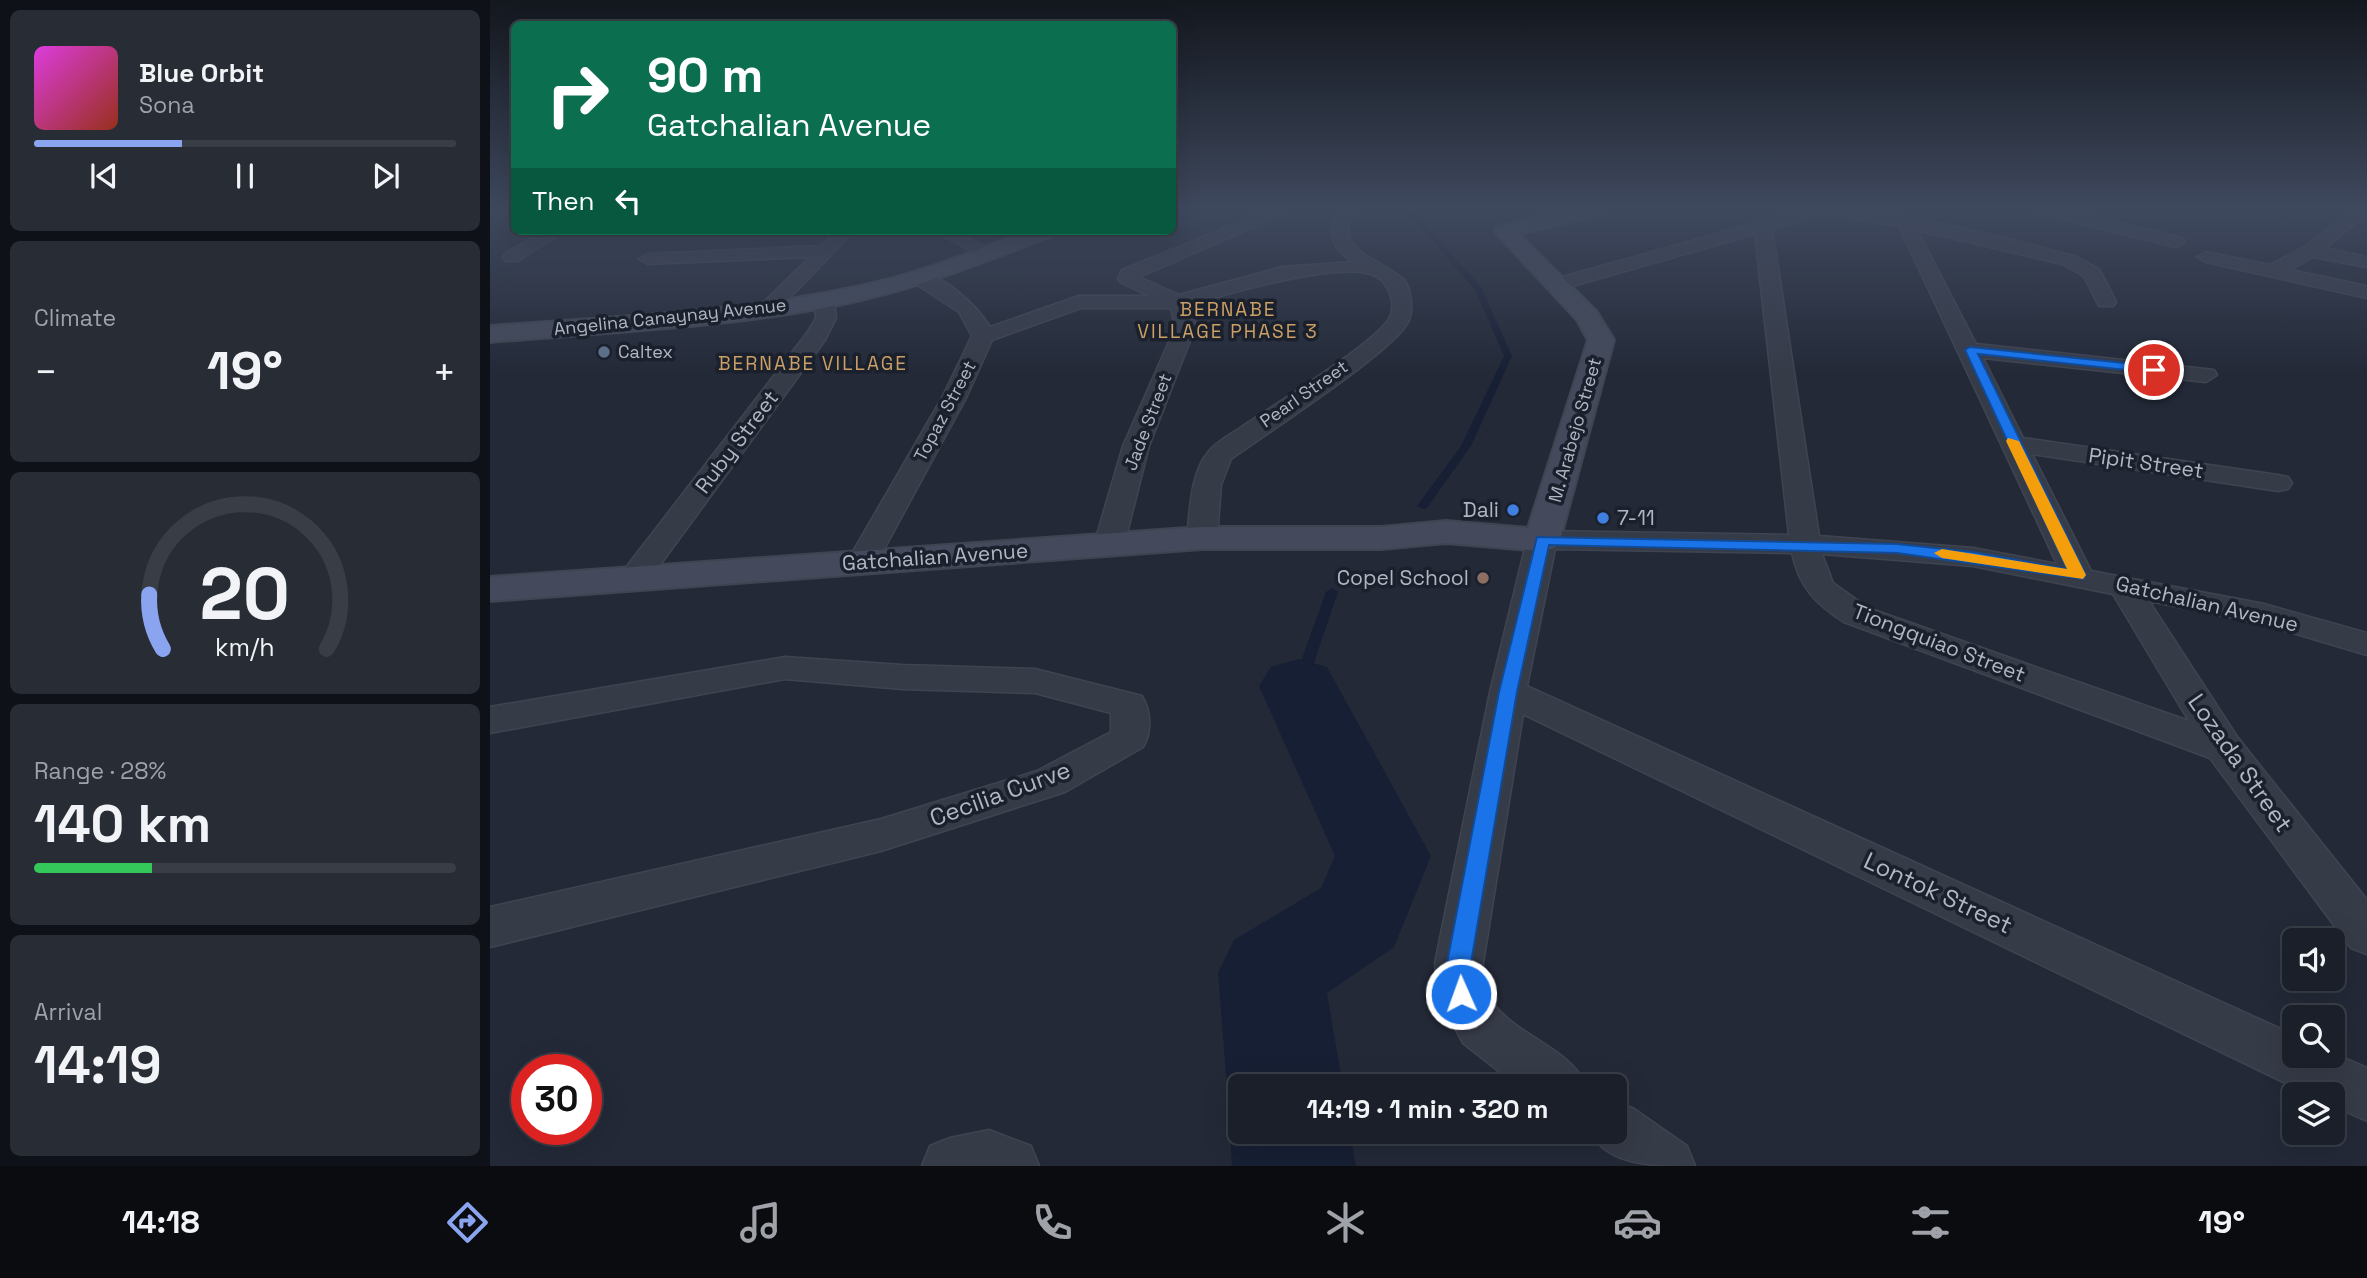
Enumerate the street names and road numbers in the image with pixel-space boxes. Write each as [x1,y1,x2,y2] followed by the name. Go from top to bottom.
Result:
[553,293,787,340] street label: Angelina Canaynay Avenue
[1255,355,1352,432] street label: Pearl Street
[1543,355,1606,505] street label: M. Arabejo Street
[908,356,981,465] street label: Topaz Street
[1118,370,1177,474] street label: Jade Street
[689,385,784,499] street label: Ruby Street
[2087,441,2205,484] street label: Pipit Street
[841,537,1029,576] street label: Gatchalian Avenue
[2113,569,2301,638] street label: Gatchalian Avenue
[1849,597,2029,688] street label: Tiongquiao Street
[2181,687,2300,838] street label: Lozada Street
[925,754,1074,833] street label: Cecilia Curve
[1859,845,2017,940] street label: Lontok Street

